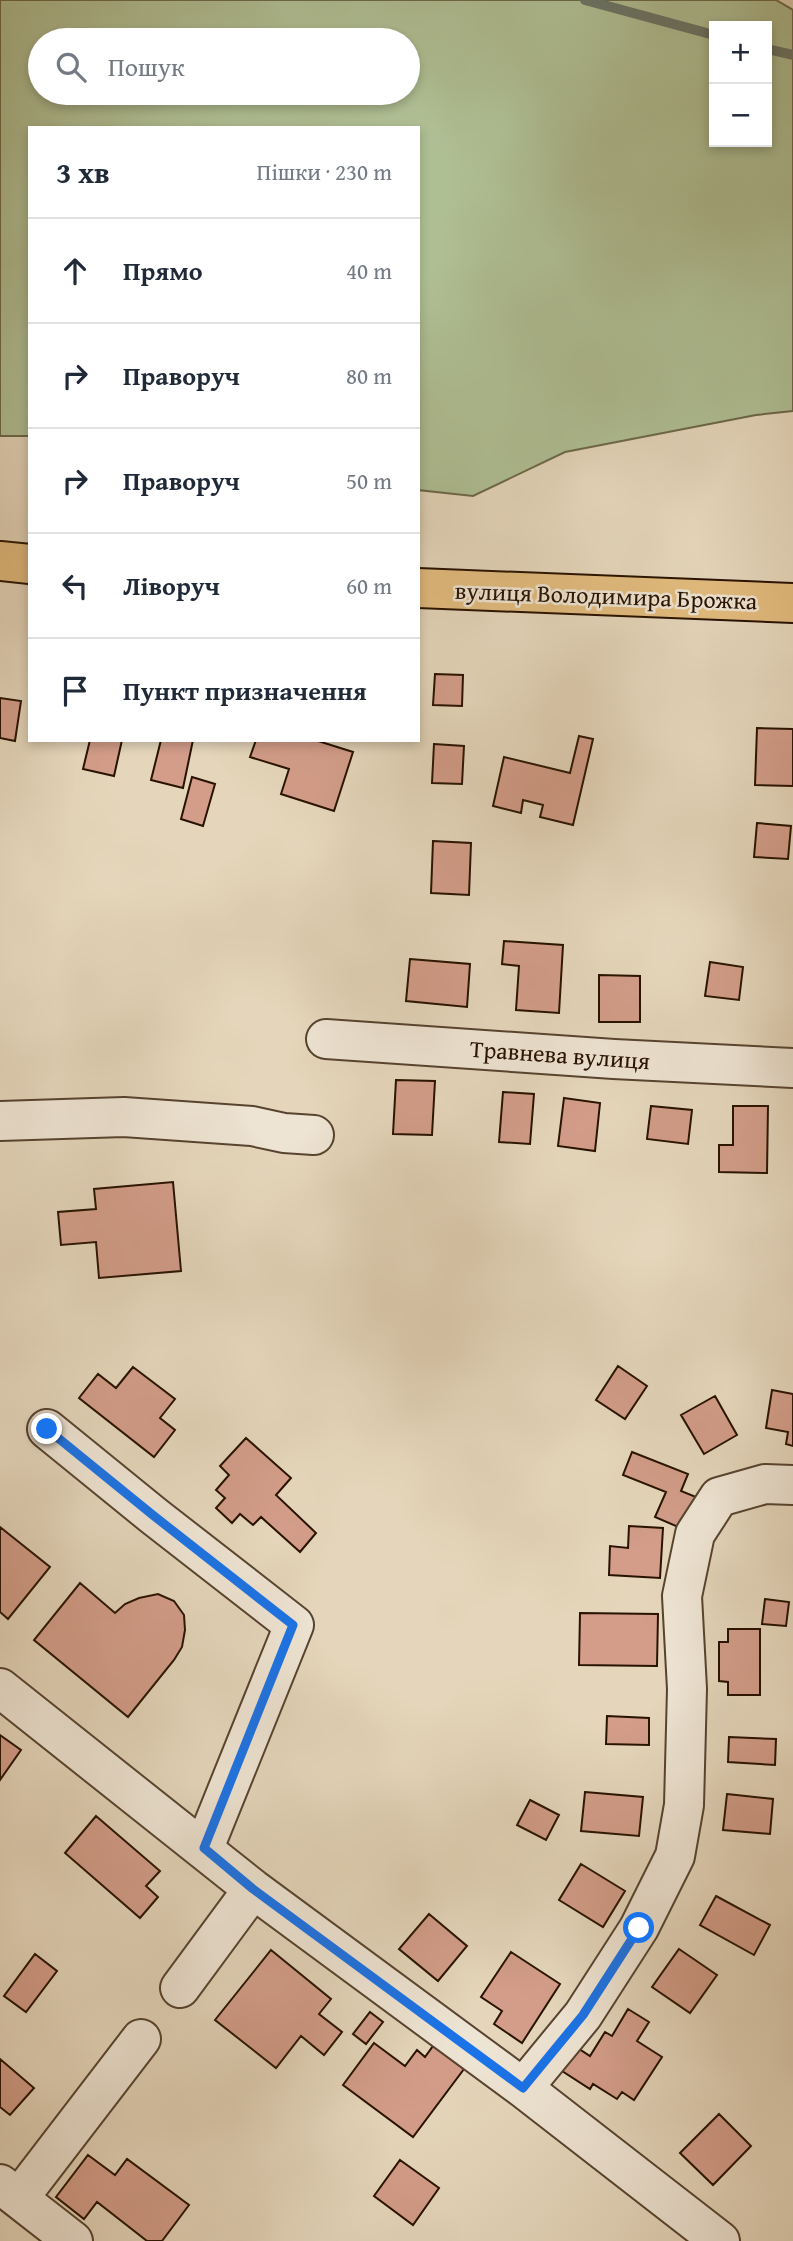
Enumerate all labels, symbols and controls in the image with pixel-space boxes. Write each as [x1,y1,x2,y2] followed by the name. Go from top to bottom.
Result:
[709,21,772,147] map controls
[709,21,772,84] button: +
[28,28,420,105] search box
[108,47,185,86] text: Пошук
[52,48,90,86] icon: search
[709,84,772,147] button: −
[56,150,110,194] text: 3 хв
[257,155,392,188] text: Пішки · 230 m
[123,251,203,290] text: Прямо
[56,252,94,290] icon: ahead
[346,254,392,287] text: 40 m
[123,356,240,395] text: Праворуч
[56,357,94,395] icon: right
[346,359,392,392] text: 80 m
[123,461,240,500] text: Праворуч
[56,462,94,500] icon: right
[346,464,392,497] text: 50 m
[123,566,220,605] text: Ліворуч
[56,567,94,605] icon: left
[346,569,392,602] text: 60 m
[454,573,758,618] street label: вулиця Володимира Брожка
[123,671,367,710] text: Пункт призначення
[56,672,94,710] icon: arrive
[469,1031,651,1078] street label: Травнева вулиця
[31,1413,62,1444] route end
[623,1912,654,1943] route start

